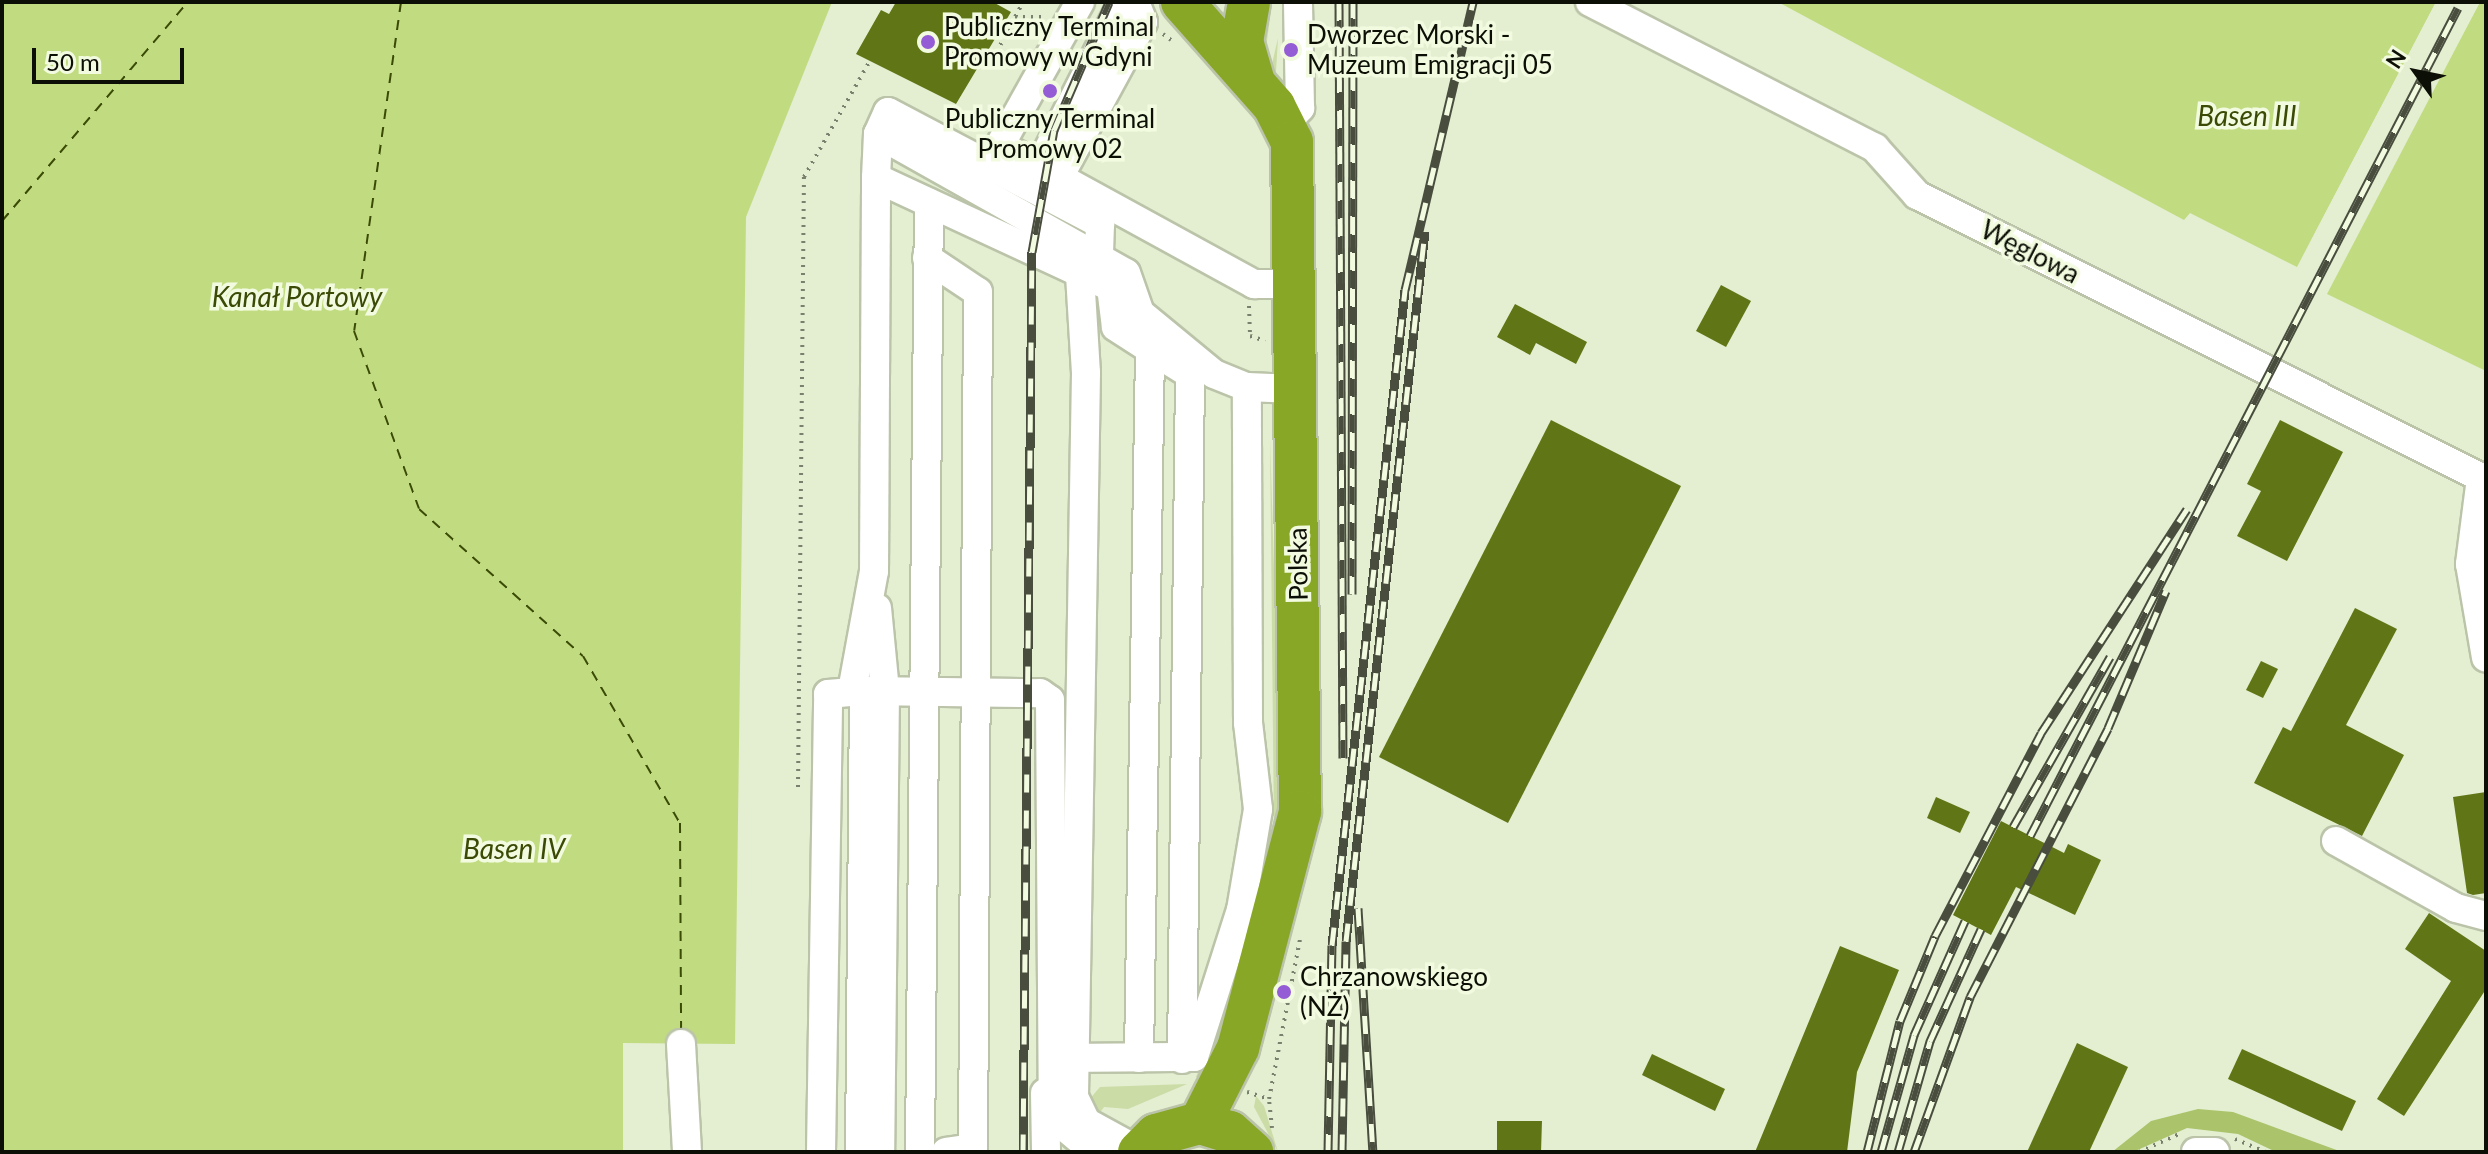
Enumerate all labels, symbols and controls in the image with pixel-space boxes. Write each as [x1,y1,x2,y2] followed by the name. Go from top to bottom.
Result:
[944,11,1156,72] place label: Publiczny Terminal Promowy w Gdyni
[1307,19,1553,80] place label: Dworzec Morski - Muzeum Emigracji 05
[36,32,188,82] scale bar
[2376,32,2456,112] north arrow
[919,33,937,51] marker: Publiczny Terminal Promowy w Gdyni
[1282,41,1300,59] marker: Dworzec Morski - Muzeum Emigracji 05
[2380,44,2411,73] text: N
[46,47,100,76] text: 50 m
[1041,82,1059,100] marker: Publiczny Terminal Promowy 02
[2197,98,2297,132] water label: Basen III
[944,103,1156,164] place label: Publiczny Terminal Promowy 02
[1975,214,2085,290] street label: Węglowa
[211,279,383,313] water label: Kanał Portowy
[1282,527,1314,601] street label: Polska
[463,831,565,865] water label: Basen IV
[1300,961,1488,1022] place label: Chrzanowskiego (NŻ)
[1275,983,1293,1001] marker: Chrzanowskiego (NŻ)

